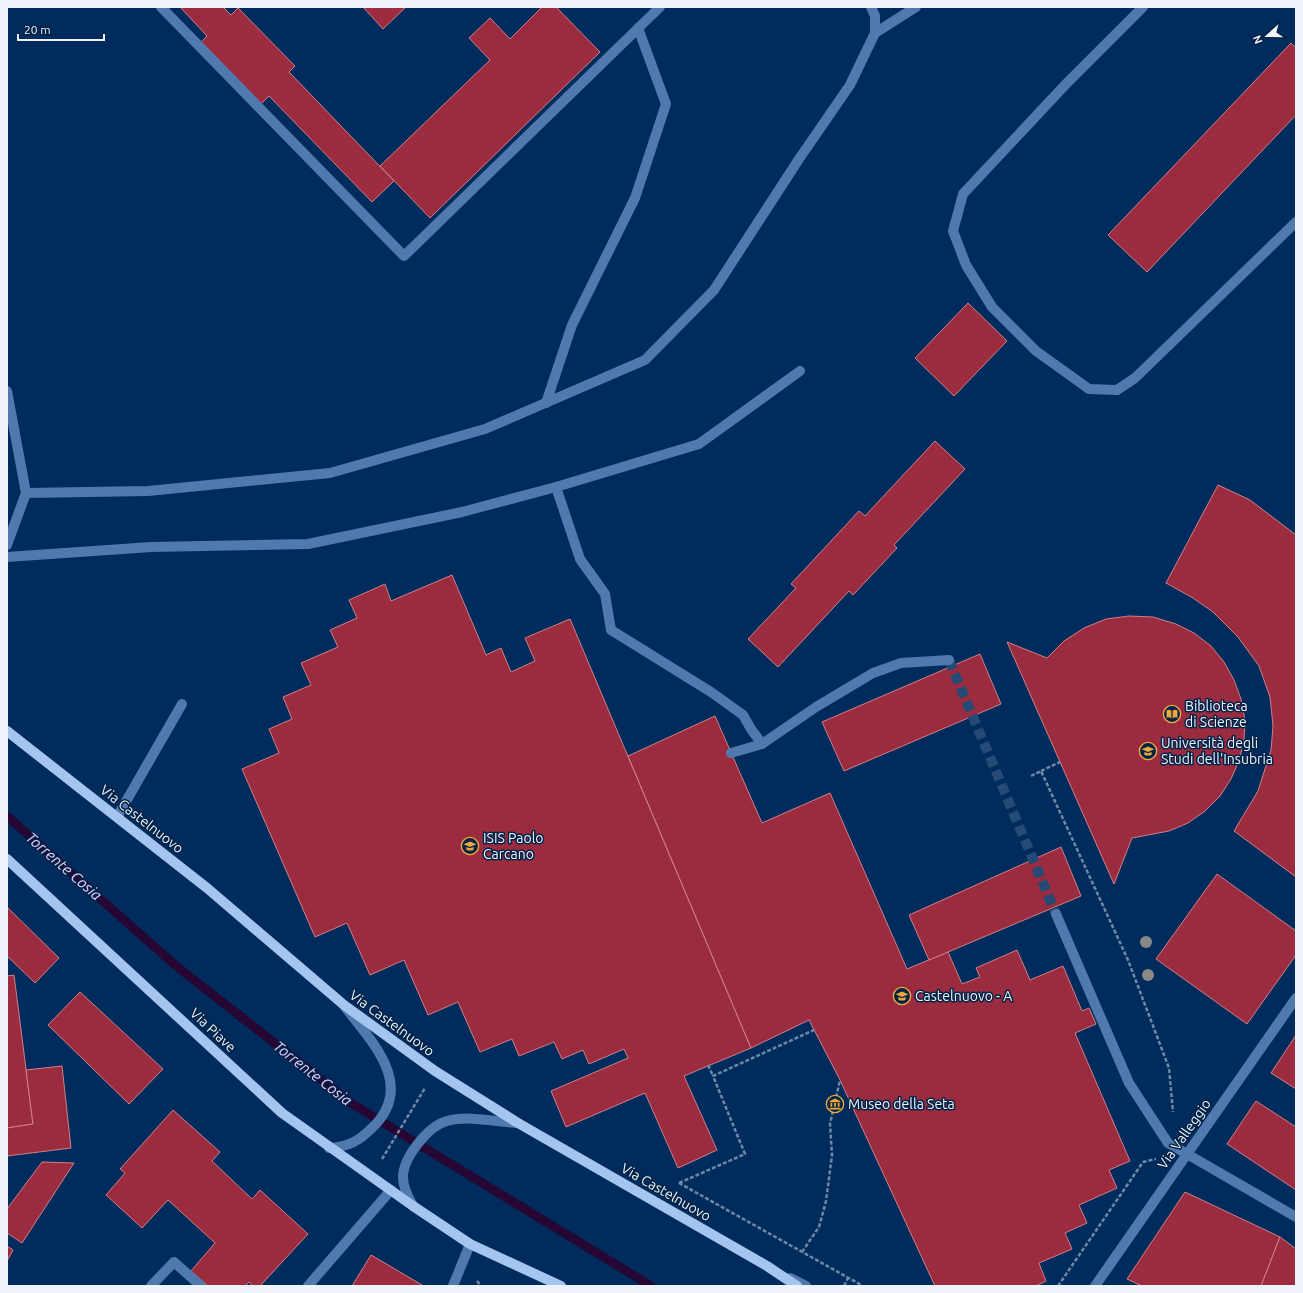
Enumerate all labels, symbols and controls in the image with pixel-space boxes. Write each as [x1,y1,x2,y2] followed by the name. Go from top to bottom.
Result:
[18,16,104,42] scale bar
[1247,16,1287,56] north arrow
[24,23,51,36] text: 20 m
[1251,34,1265,46] text: N
[1185,698,1248,730] place label: Biblioteca di Scienze
[1162,704,1182,724] library icon: Biblioteca di Scienze
[1161,735,1273,767] place label: Università degli Studi dell'Insubria
[1138,741,1158,761] school or university icon: Università degli Studi dell'Insubria
[97,782,187,856] street label: Via Castelnuovo
[23,829,105,903] water label: Torrente Cosia
[483,830,544,862] place label: ISIS Paolo Carcano
[460,836,480,856] school or university icon: ISIS Paolo Carcano
[892,986,912,1006] school or university icon: Castelnuovo - A
[346,987,438,1059] street label: Via Castelnuovo
[915,988,1012,1004] place label: Castelnuovo - A
[187,1005,239,1055] street label: Via Piave
[270,1037,356,1109] water label: Torrente Cosia
[825,1094,845,1114] museum icon: Museo della Seta
[848,1096,955,1112] place label: Museo della Seta
[1154,1096,1214,1172] street label: Via Valleggio
[618,1160,714,1224] street label: Via Castelnuovo

